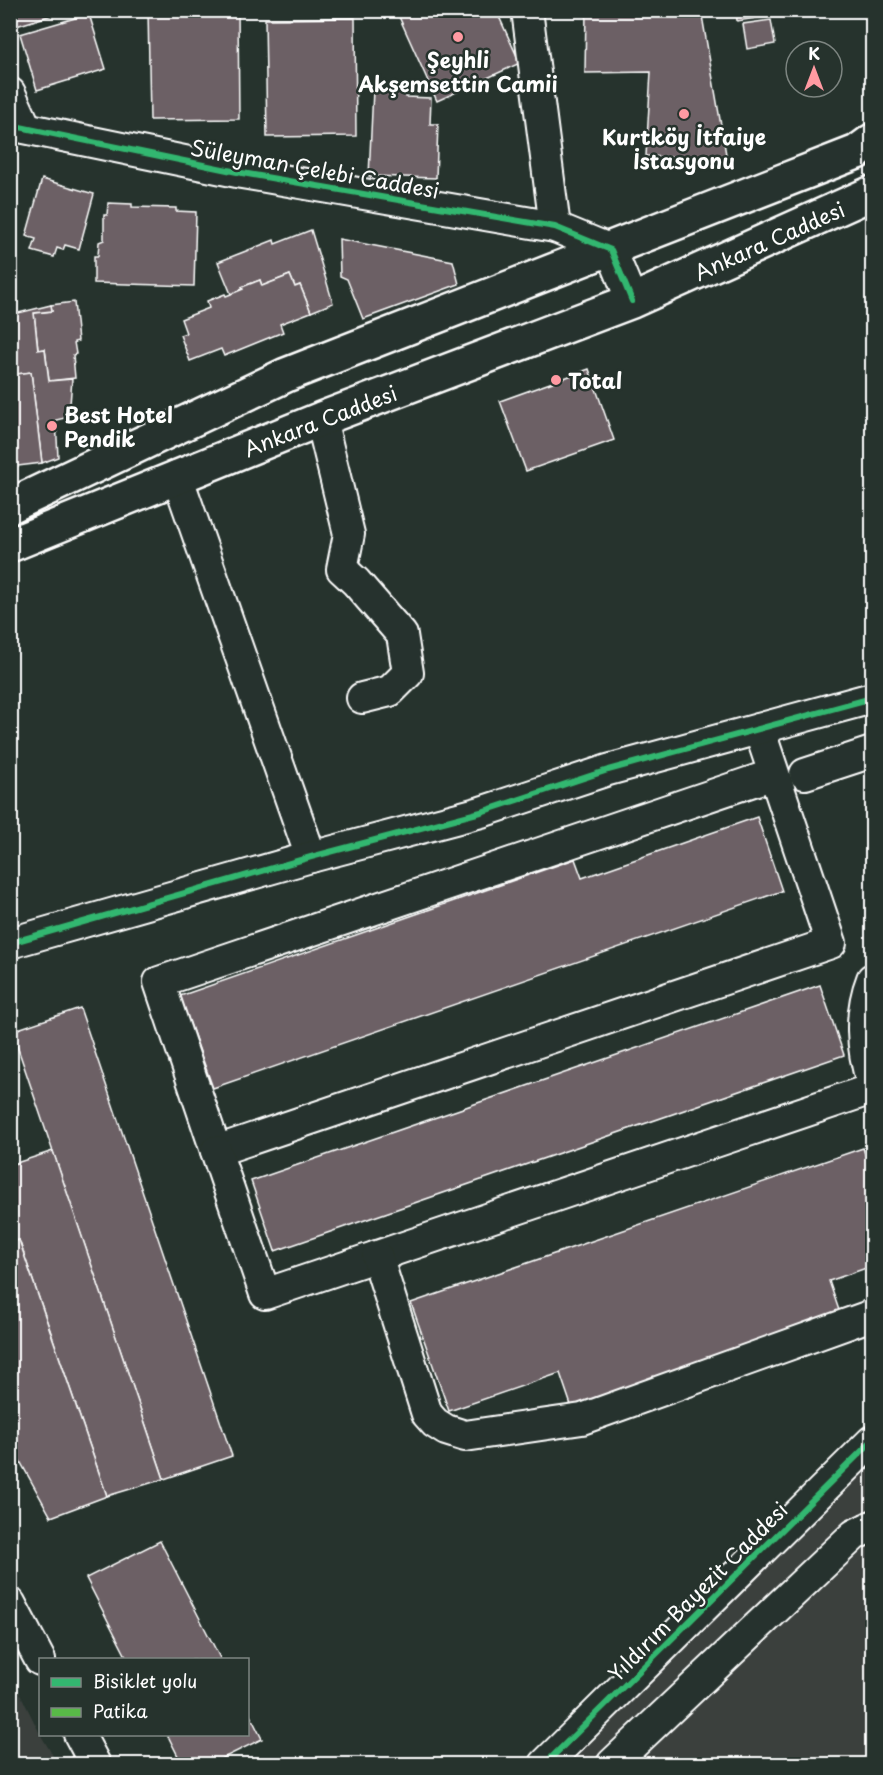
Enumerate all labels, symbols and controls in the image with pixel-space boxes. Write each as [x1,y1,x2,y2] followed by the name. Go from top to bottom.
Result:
[451,30,465,44] marker: Şeyhli Akşemsettin Camii
[784,39,844,99] north arrow
[808,41,820,65] text: K
[357,43,558,99] place label: Şeyhli Akşemsettin Camii
[677,107,691,121] marker: Kurtköy İtfaiye İstasyonu
[602,120,766,176] place label: Kurtköy İtfaiye İstasyonu
[188,130,442,206] street label: Süleyman Çelebi Caddesi
[689,192,849,288] street label: Ankara Caddesi
[568,364,622,396] place label: Total
[549,373,563,387] marker: Total
[239,376,401,464] street label: Ankara Caddesi
[64,398,173,454] place label: Best Hotel Pendik
[45,419,59,433] marker: Best Hotel Pendik
[600,1494,794,1688] street label: Yıldırım Bayezit Caddesi
[39,1658,249,1736] legend
[93,1667,197,1694] text: Bisiklet yolu
[93,1697,148,1724] text: Patika

